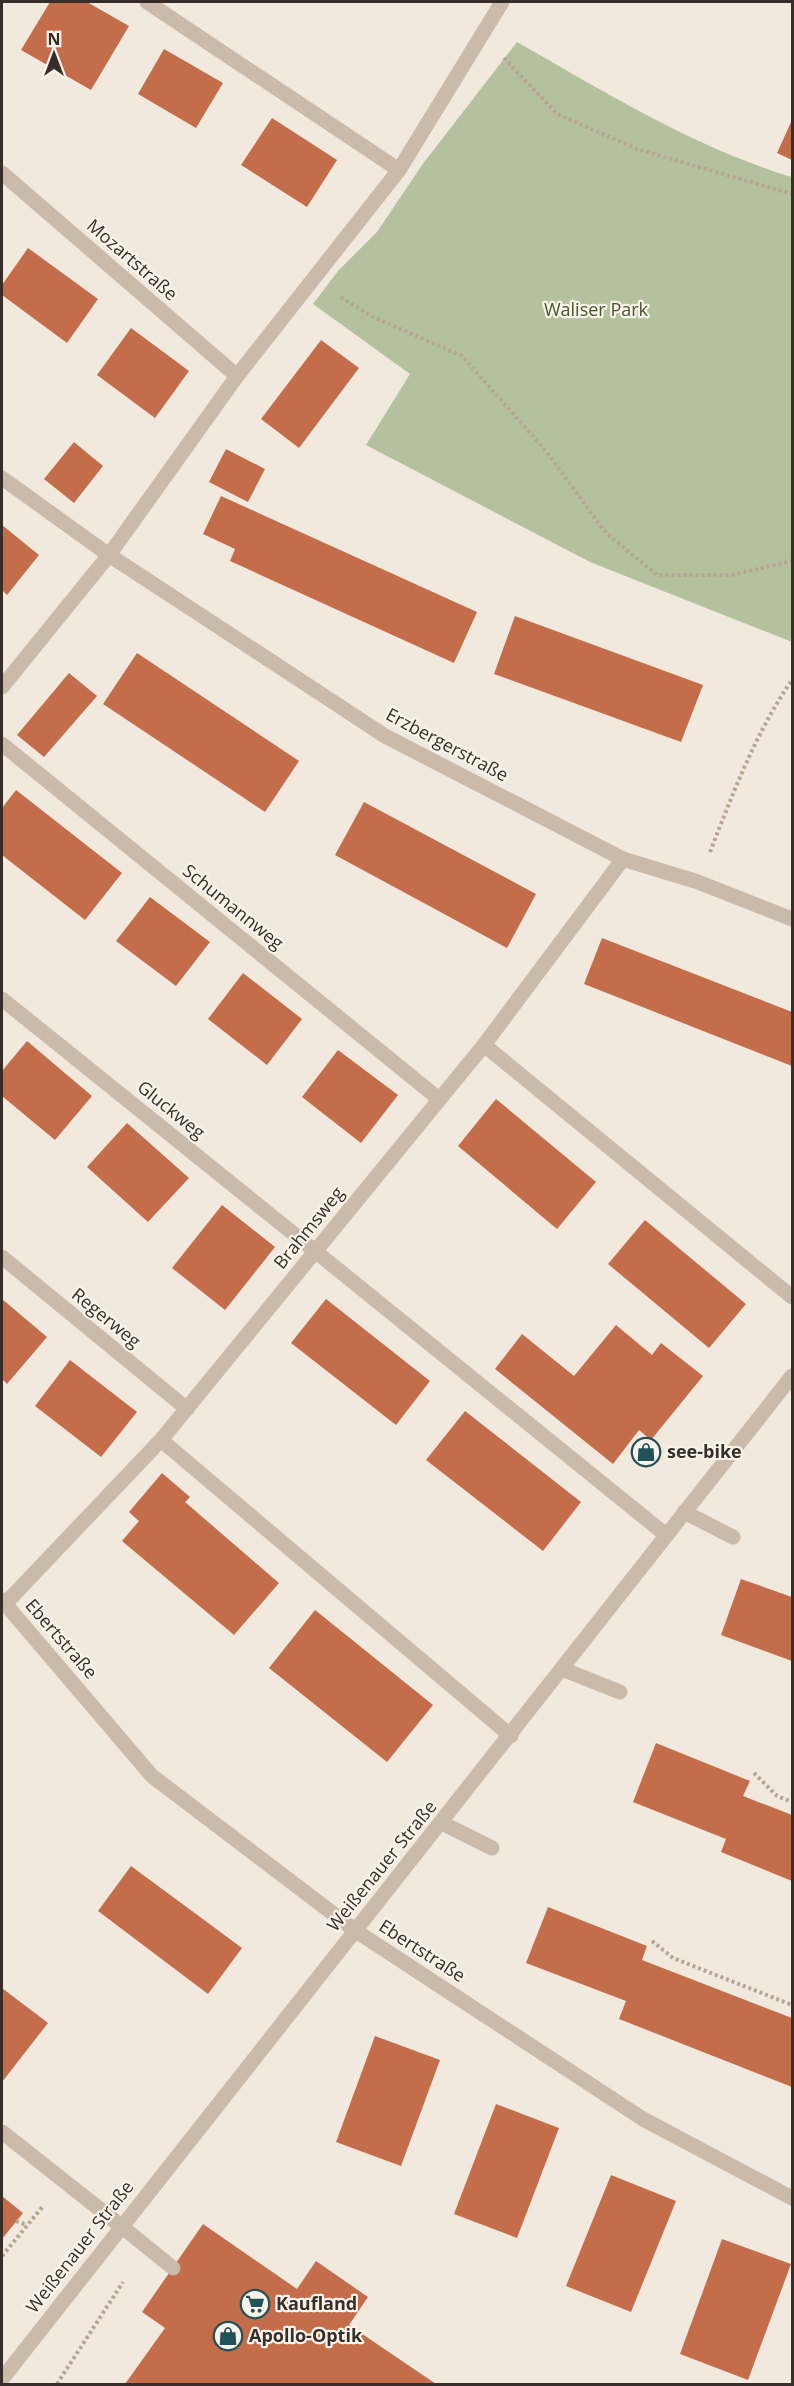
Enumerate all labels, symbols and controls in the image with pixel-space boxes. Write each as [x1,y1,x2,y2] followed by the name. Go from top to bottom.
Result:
[24,24,84,84] north arrow
[47,28,61,50] text: N
[82,213,183,305] street label: Mozartstraße
[544,297,649,321] park label: Waliser Park
[382,702,513,786] street label: Erzbergerstraße
[178,858,289,954] street label: Schumannweg
[133,1075,211,1144] street label: Gluckweg
[268,1181,349,1273] street label: Brahmsweg
[67,1282,146,1353] street label: Regerweg
[630,1436,662,1468] shop icon: see-bike
[667,1439,742,1463] place label: see-bike
[20,1593,103,1683] street label: Ebertstraße
[321,1795,441,1936] street label: Weißenauer Straße
[375,1913,470,1987] street label: Ebertstraße
[20,2175,138,2318] street label: Weißenauer Straße
[239,2288,271,2320] supermarket icon: Kaufland
[276,2291,357,2315] place label: Kaufland
[212,2320,244,2352] shop icon: Apollo-Optik
[249,2323,363,2347] place label: Apollo-Optik

